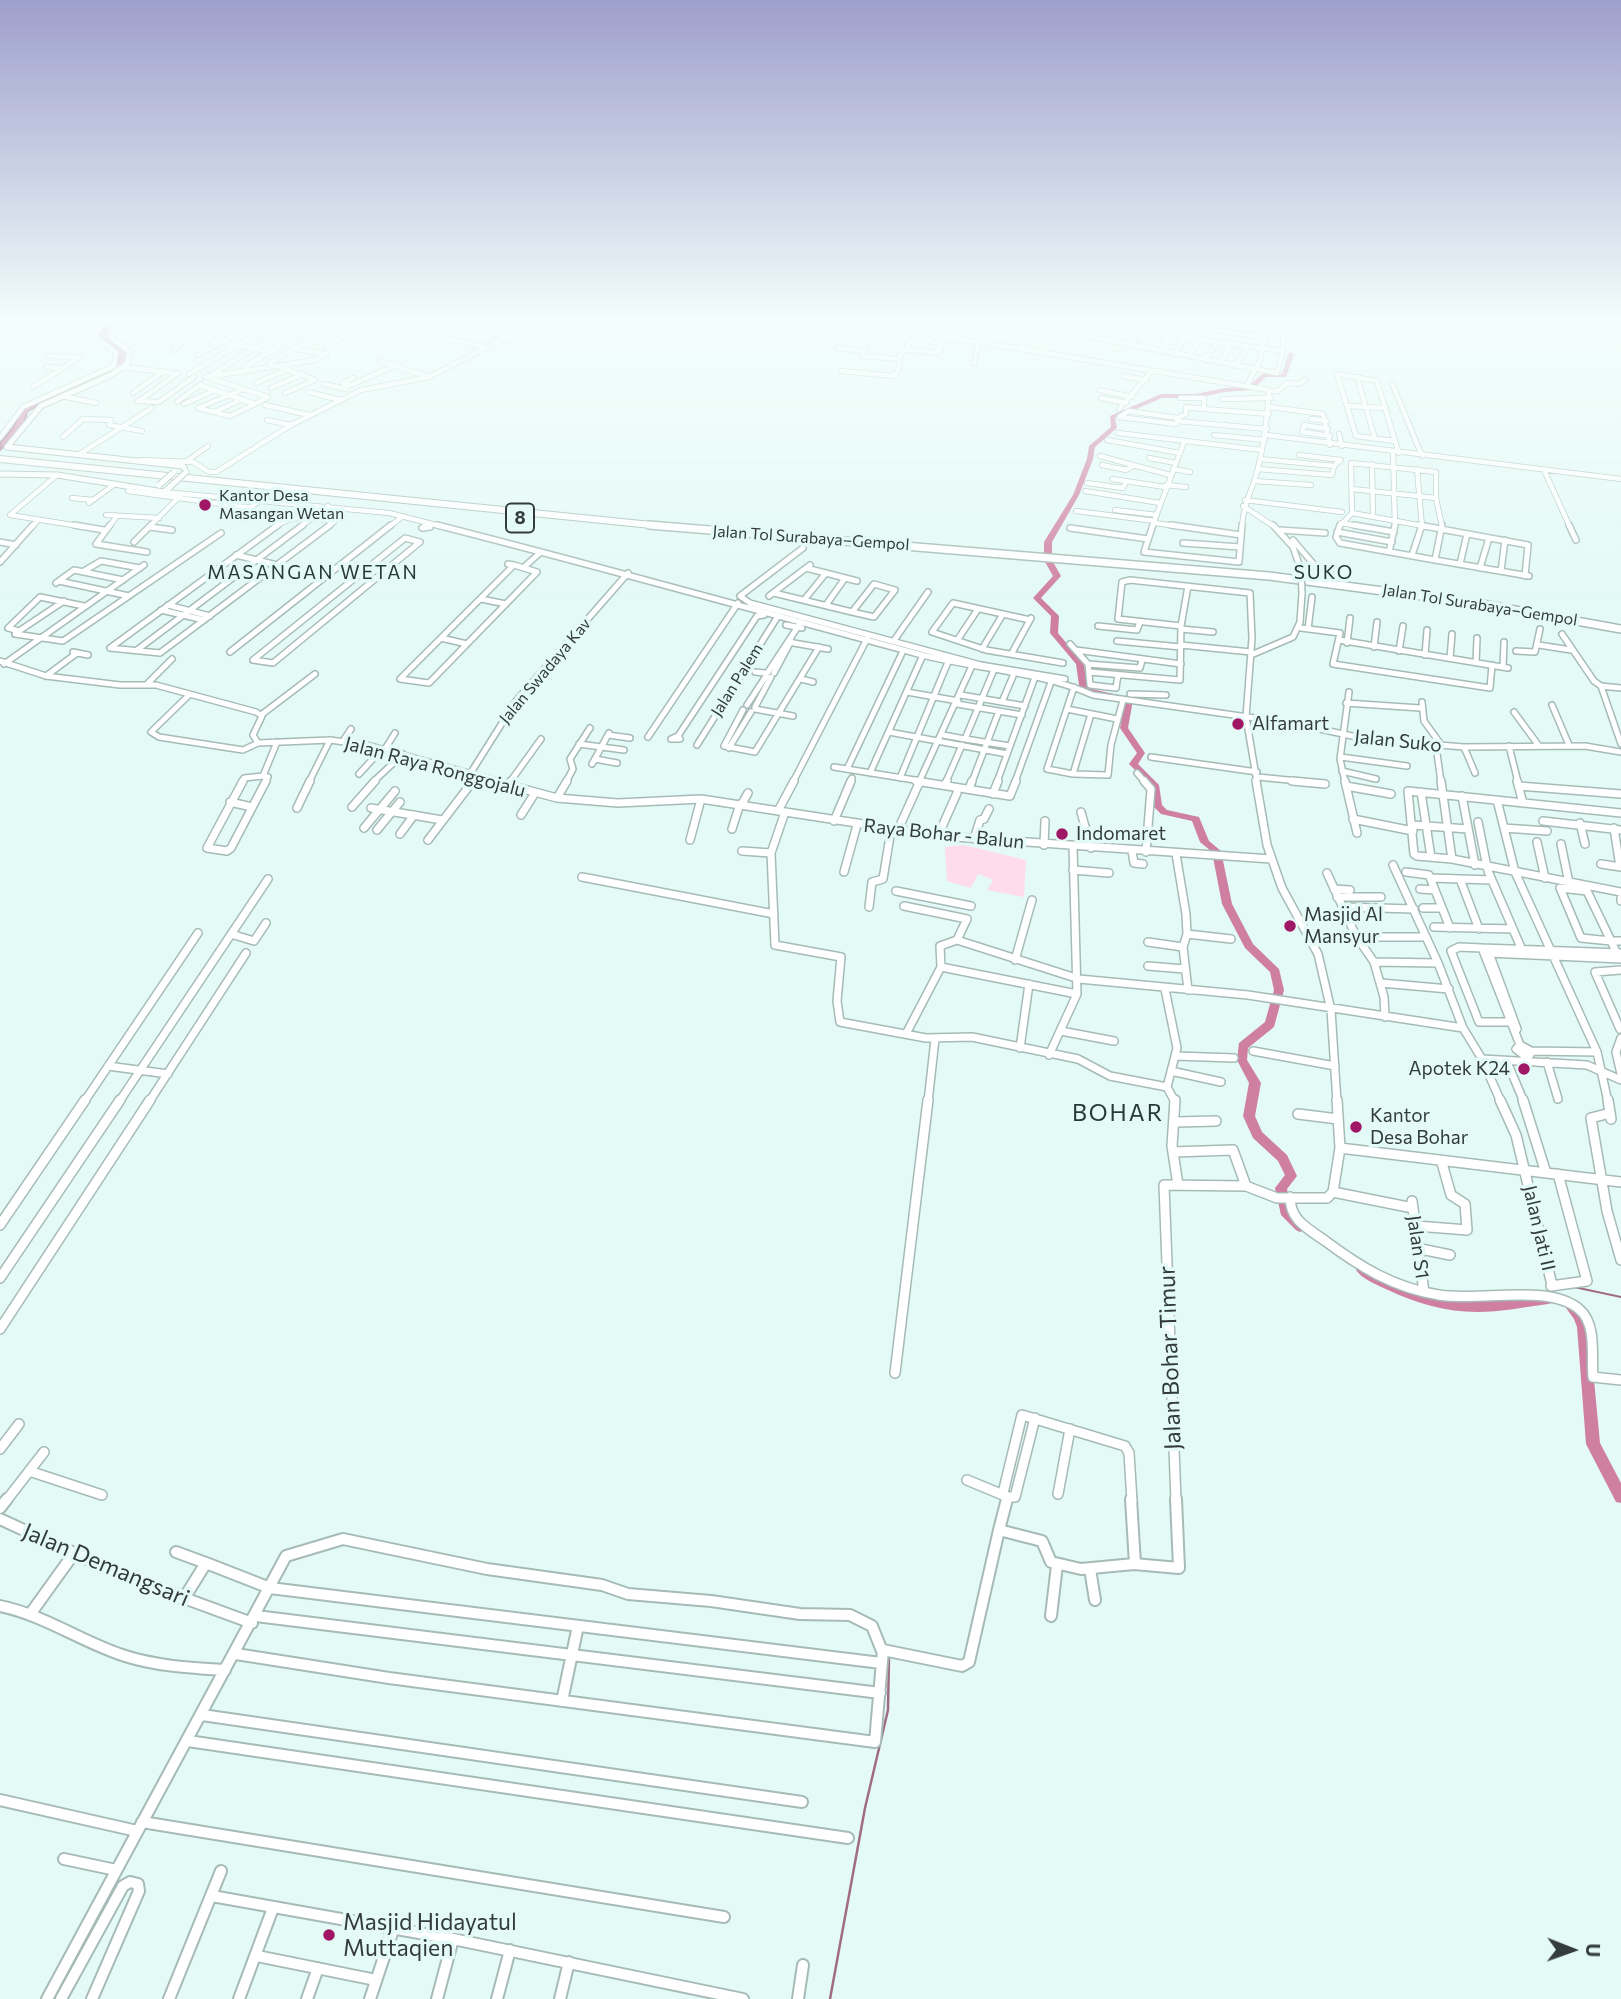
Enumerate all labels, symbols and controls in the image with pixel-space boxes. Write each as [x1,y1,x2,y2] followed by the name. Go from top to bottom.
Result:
[219,486,344,524] place label: Kantor Desa Masangan Wetan
[197,497,213,513] marker: Kantor Desa Masangan Wetan
[506,504,534,532] road number: 8
[712,522,910,554] street label: Jalan Tol Surabaya–Gempol
[209,562,417,584] district label: MASANGAN WETAN
[1294,562,1354,584] district label: SUKO
[1381,580,1579,630] street label: Jalan Tol Surabaya–Gempol
[495,614,595,728] street label: Jalan Swadaya Kav
[707,640,767,720] street label: Jalan Palem
[1252,713,1329,735] place label: Alfamart
[1230,716,1246,732] marker: Alfamart
[1353,725,1443,757] street label: Jalan Suko
[342,732,528,802] street label: Jalan Raya Ronggojalu
[863,814,1025,854] street label: Raya Bohar - Balun
[1076,823,1166,845] place label: Indomaret
[1054,826,1070,842] marker: Indomaret
[1304,904,1383,948] place label: Masjid Al Mansyur
[1282,918,1298,934] marker: Masjid Al Mansyur
[1408,1058,1510,1080] place label: Apotek K24
[1516,1061,1532,1077] marker: Apotek K24
[1073,1099,1163,1127] district label: BOHAR
[1370,1105,1468,1149] place label: Kantor Desa Bohar
[1348,1119,1364,1135] marker: Kantor Desa Bohar
[1518,1183,1560,1273] street label: Jalan Jati II
[1402,1214,1434,1280] street label: Jalan S1
[1153,1265,1187,1451] street label: Jalan Bohar Timur
[18,1517,194,1613] street label: Jalan Demangsari
[343,1908,517,1962] place label: Masjid Hidayatul Muttaqien
[1537,1915,1607,1985] north arrow
[321,1927,337,1943] marker: Masjid Hidayatul Muttaqien
[1582,1943,1605,1957] text: U

